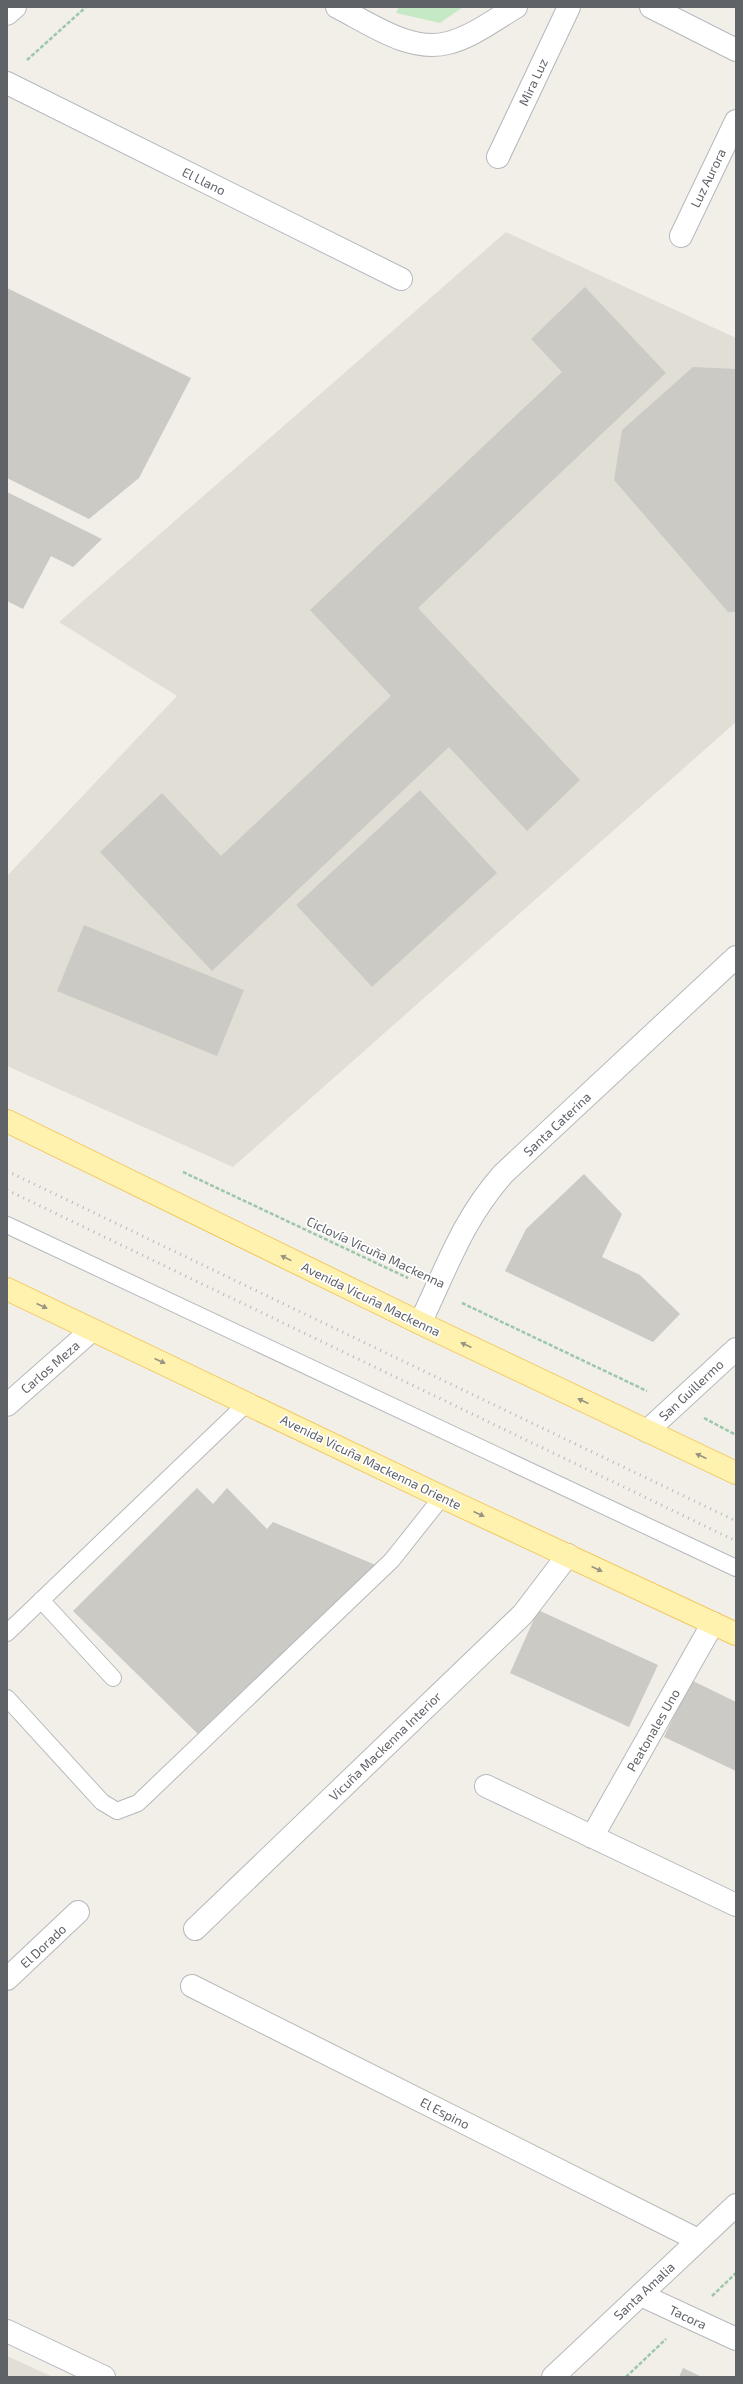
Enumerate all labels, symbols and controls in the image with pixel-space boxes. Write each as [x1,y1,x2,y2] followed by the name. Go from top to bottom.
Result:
[515,56,551,108] street label: Mira Luz
[687,146,729,210] street label: Luz Aurora
[180,164,228,198] street label: El Llano
[520,1089,594,1159] street label: Santa Caterina
[304,1213,448,1291] street label: Ciclovía Vicuña Mackenna
[280,1255,292,1261] one-way arrow
[299,1258,443,1340] street label: Avenida Vicuña Mackenna
[37,1303,48,1309] one-way arrow
[17,1337,83,1397] street label: Carlos Meza
[460,1342,471,1348] one-way arrow
[655,1356,727,1424] street label: San Guillermo
[154,1358,165,1364] one-way arrow
[578,1398,589,1404] one-way arrow
[278,1411,464,1513] street label: Avenida Vicuña Mackenna Oriente
[695,1453,706,1459] one-way arrow
[473,1511,485,1517] one-way arrow
[591,1566,603,1572] one-way arrow
[623,1686,683,1774] street label: Peatonales Uno
[326,1688,444,1804] street label: Vicuña Mackenna Interior
[17,1921,69,1971] street label: El Dorado
[418,2094,472,2132] street label: El Espino
[610,2259,678,2323] street label: Santa Amalia
[667,2301,709,2333] street label: Tacora

